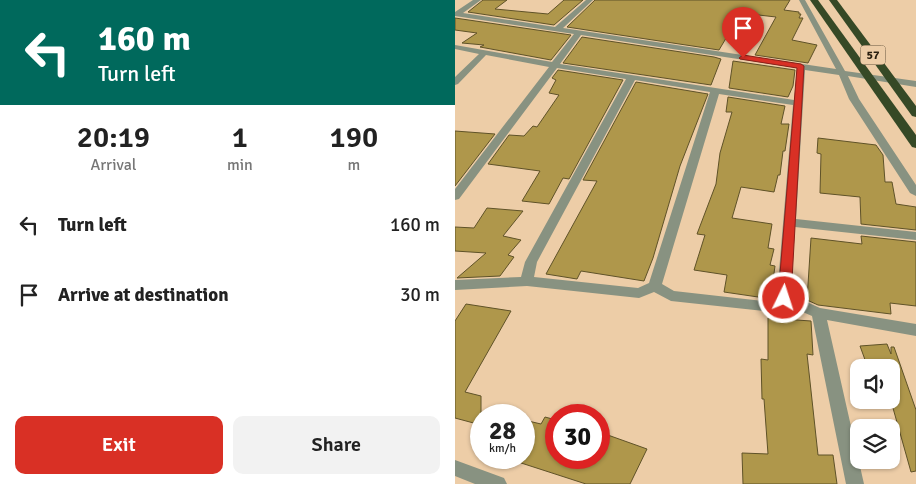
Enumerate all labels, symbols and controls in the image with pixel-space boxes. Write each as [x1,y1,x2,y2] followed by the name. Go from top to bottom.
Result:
[722,7,764,58] pin
[729,14,757,42] icon: arrive
[98,17,191,60] text: 160 m
[15,20,80,85] icon: left
[861,46,885,64] road number: 57
[98,60,176,87] text: Turn left
[77,119,150,156] text: 20:19
[232,119,248,156] text: 1
[330,119,378,156] text: 190
[90,155,136,175] text: Arrival
[227,155,253,175] text: min
[347,155,360,175] text: m
[15,211,43,239] icon: left
[58,213,127,237] text: Turn left
[390,213,440,237] text: 160 m
[757,271,809,323] position arrow
[15,281,43,309] icon: arrive
[58,283,229,307] text: Arrive at destination
[400,283,440,307] text: 30 m
[850,359,900,469] map controls
[850,359,900,409] button: sound
[545,404,610,469] speed limit sign: 30
[489,415,516,446] text: 28
[15,416,223,474] button: Exit
[233,416,440,474] button: Share
[850,419,900,469] button: layers
[489,441,516,456] text: km/h

